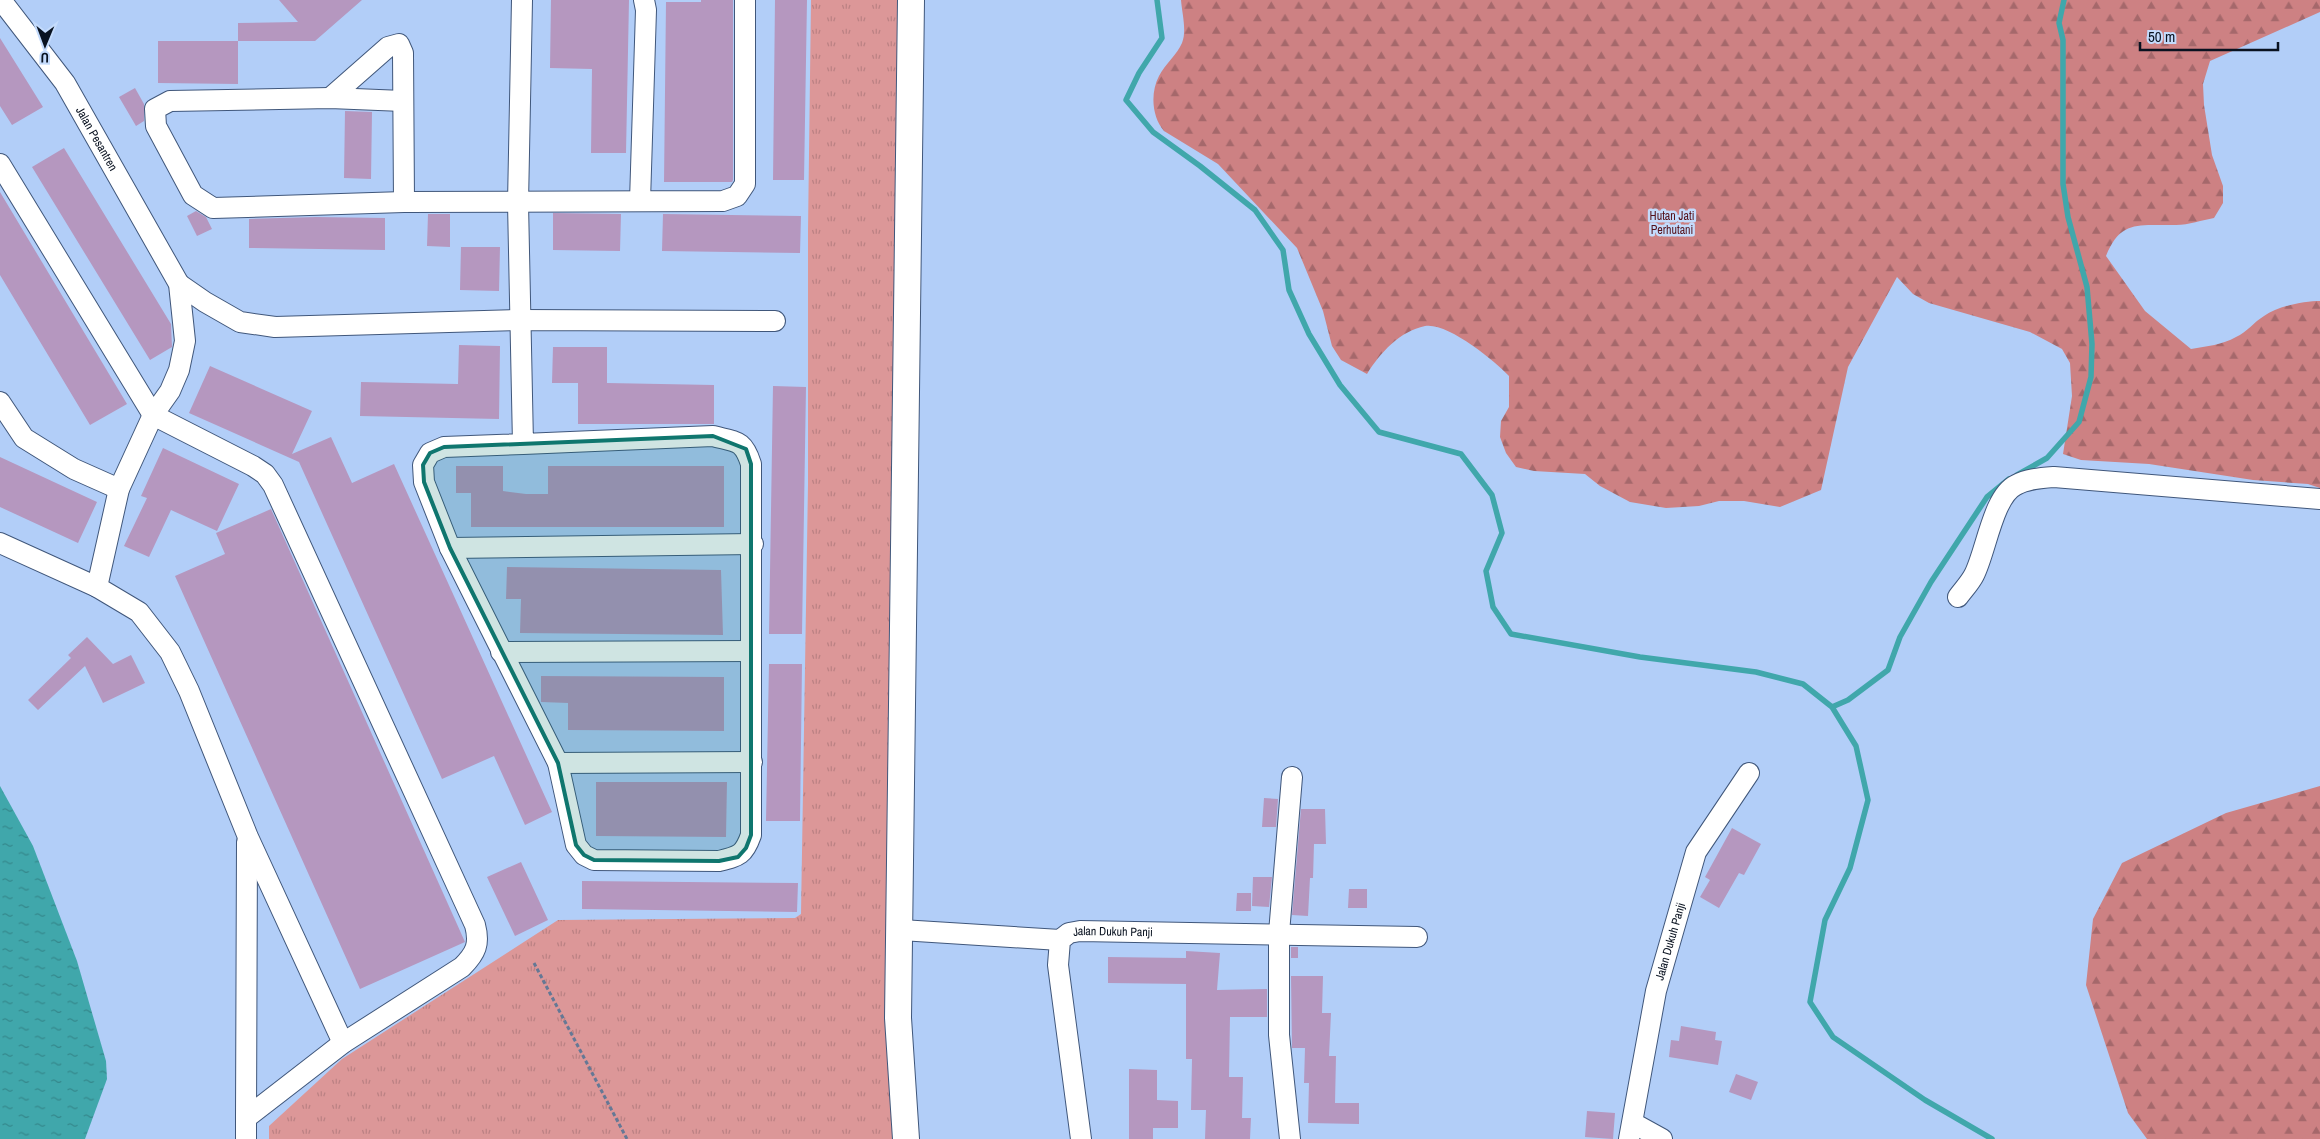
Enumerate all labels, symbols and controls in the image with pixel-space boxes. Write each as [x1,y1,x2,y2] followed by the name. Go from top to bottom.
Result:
[20,20,70,70] north arrow
[2140,20,2278,52] scale bar
[2148,26,2175,47] text: 50 m
[40,49,49,67] text: U
[72,104,121,174] street label: Jalan Pesantren
[1650,208,1694,238] park label: Hutan Jati Perhutani
[1652,901,1689,982] street label: Jalan Dukuh Panji
[1071,923,1153,940] street label: Jalan Dukuh Panji

